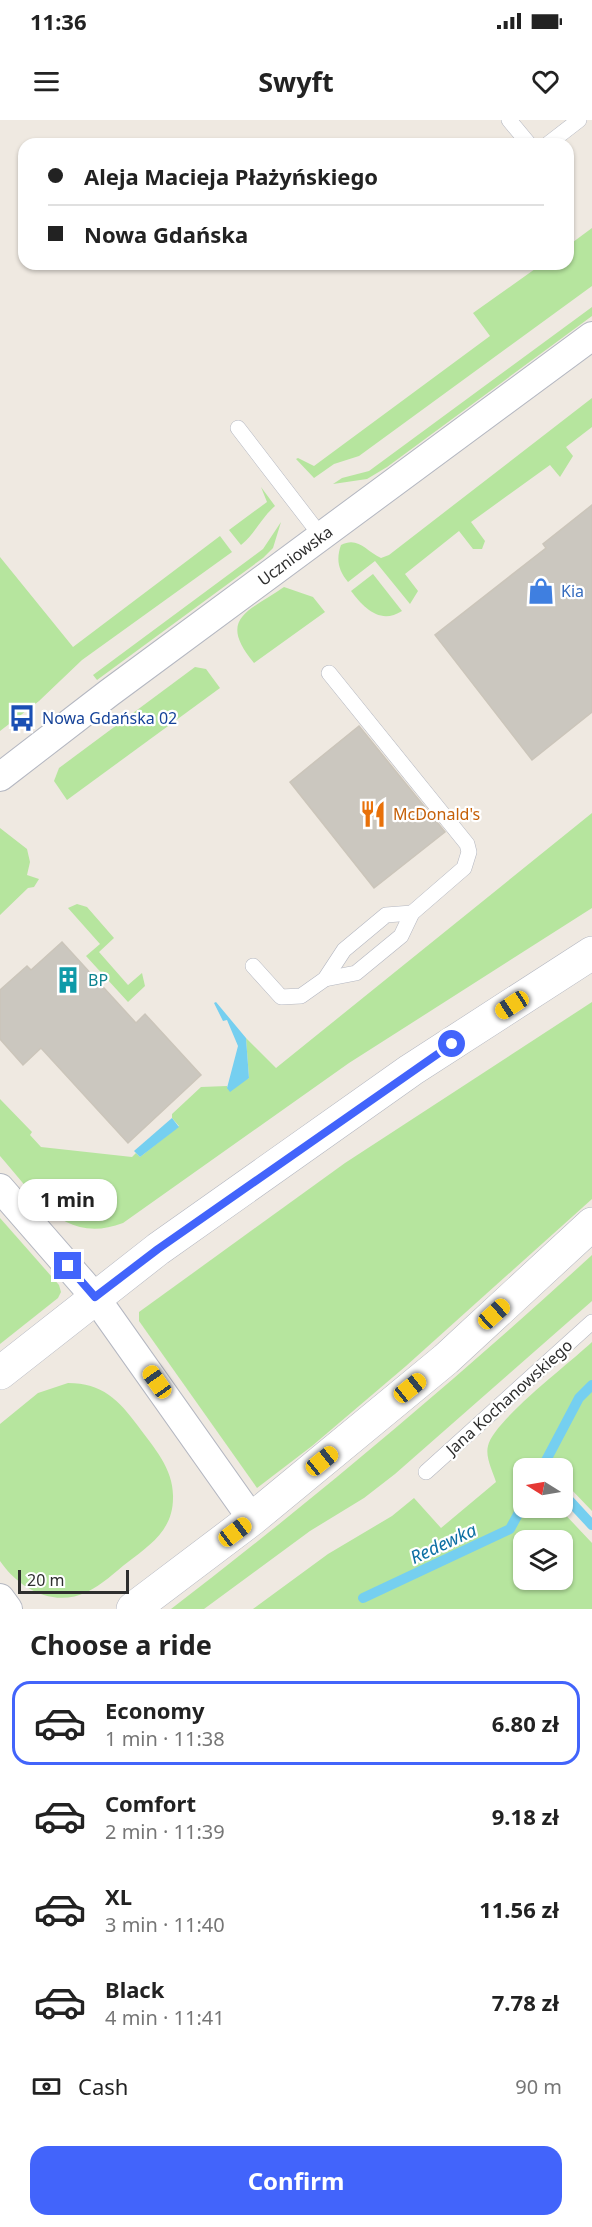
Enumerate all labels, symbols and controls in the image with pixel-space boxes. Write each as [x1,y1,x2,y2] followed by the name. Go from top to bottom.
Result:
[30,6,87,36] text: 11:36
[258,63,334,100] text: Swyft
[30,65,63,98] icon: menu
[529,65,562,98] icon: heart
[84,161,378,191] text: Aleja Macieja Płażyńskiego
[84,219,248,249] text: Nowa Gdańska
[253,520,337,590] street label: Uczniowska
[526,576,556,606] shop icon: Kia
[561,580,584,602] place label: Kia
[7,703,37,733] bus stop icon: Nowa Gdańska 02
[42,707,177,729] place label: Nowa Gdańska 02
[358,799,388,829] restaurant icon: McDonald's
[393,803,480,825] place label: McDonald's
[53,965,83,995] building icon: BP
[88,969,108,991] place label: BP
[492,988,532,1022] car
[438,1030,465,1057] route start
[19,1179,118,1221] callout: 1 min
[40,1186,95,1213] text: 1 min
[54,1252,81,1279] route end
[475,1295,513,1333] car
[440,1334,577,1461] street label: Jana Kochanowskiego
[139,1362,175,1402] car
[390,1370,430,1406] car
[302,1443,342,1479] car
[513,1458,573,1518] north arrow
[513,1458,573,1590] map controls
[215,1514,255,1550] car
[406,1517,480,1569] water label: Redewka
[513,1530,573,1590] button: layers
[18,1567,129,1594] scale bar
[27,1569,64,1591] text: 20 m
[30,1626,212,1663] text: Choose a ride
[105,1695,204,1725] text: Economy
[33,1696,87,1750] icon: car
[492,1708,559,1738] text: 6.80 zł
[105,1725,225,1752] text: 1 min · 11:38
[105,1788,196,1818] text: Comfort
[33,1789,87,1843] icon: car
[492,1801,559,1831] text: 9.18 zł
[105,1818,225,1845] text: 2 min · 11:39
[105,1881,132,1911] text: XL
[33,1882,87,1936] icon: car
[479,1894,559,1924] text: 11.56 zł
[105,1911,225,1938] text: 3 min · 11:40
[105,1974,164,2004] text: Black
[33,1975,87,2029] icon: car
[492,1987,559,2017] text: 7.78 zł
[105,2004,225,2031] text: 4 min · 11:41
[30,2070,63,2103] icon: cash
[78,2071,128,2101] text: Cash
[515,2073,562,2100] text: 90 m
[30,2146,562,2215] button: Confirm

